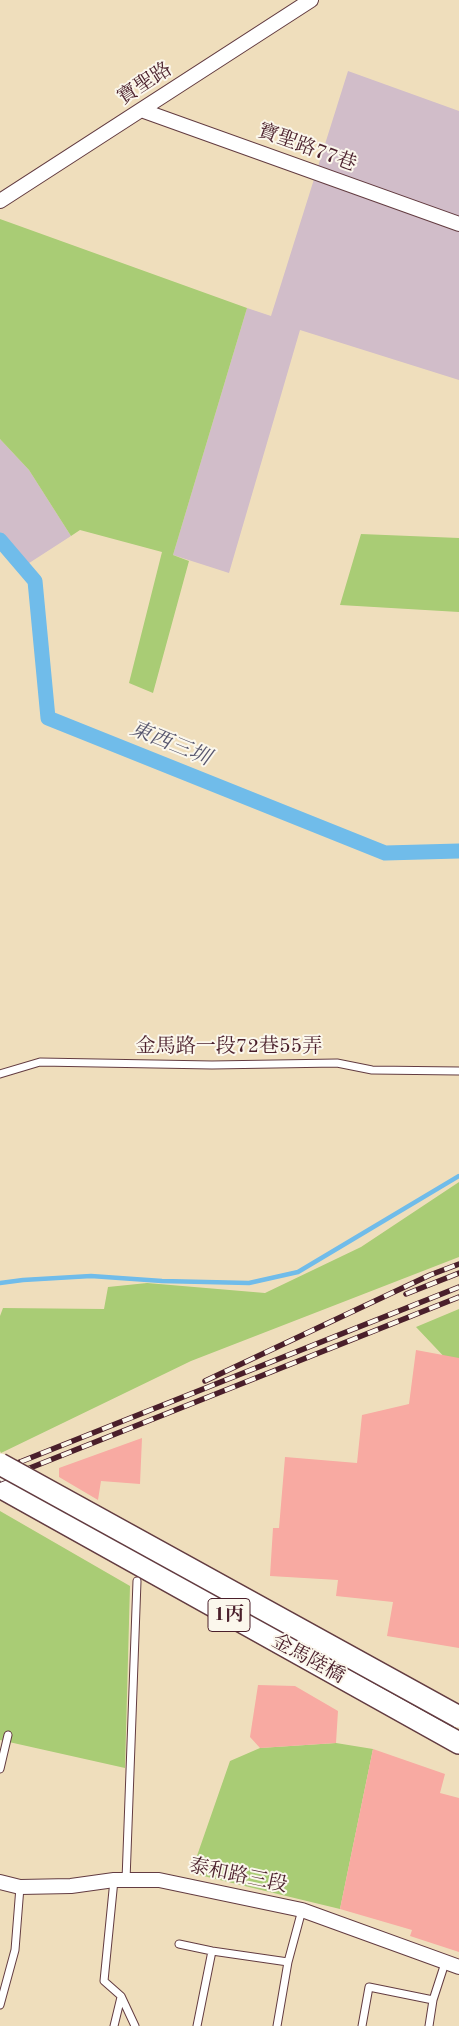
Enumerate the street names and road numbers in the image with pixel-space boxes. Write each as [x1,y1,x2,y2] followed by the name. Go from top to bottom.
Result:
[113,58,177,110] street label: 寶聖路
[254,119,360,177] street label: 寶聖路77巷
[136,1035,322,1059] street label: 金馬路一段72巷55弄
[208,1598,250,1632] road number: 1丙
[267,1629,349,1689] street label: 金馬陸橋
[187,1854,289,1898] street label: 泰和路三段

